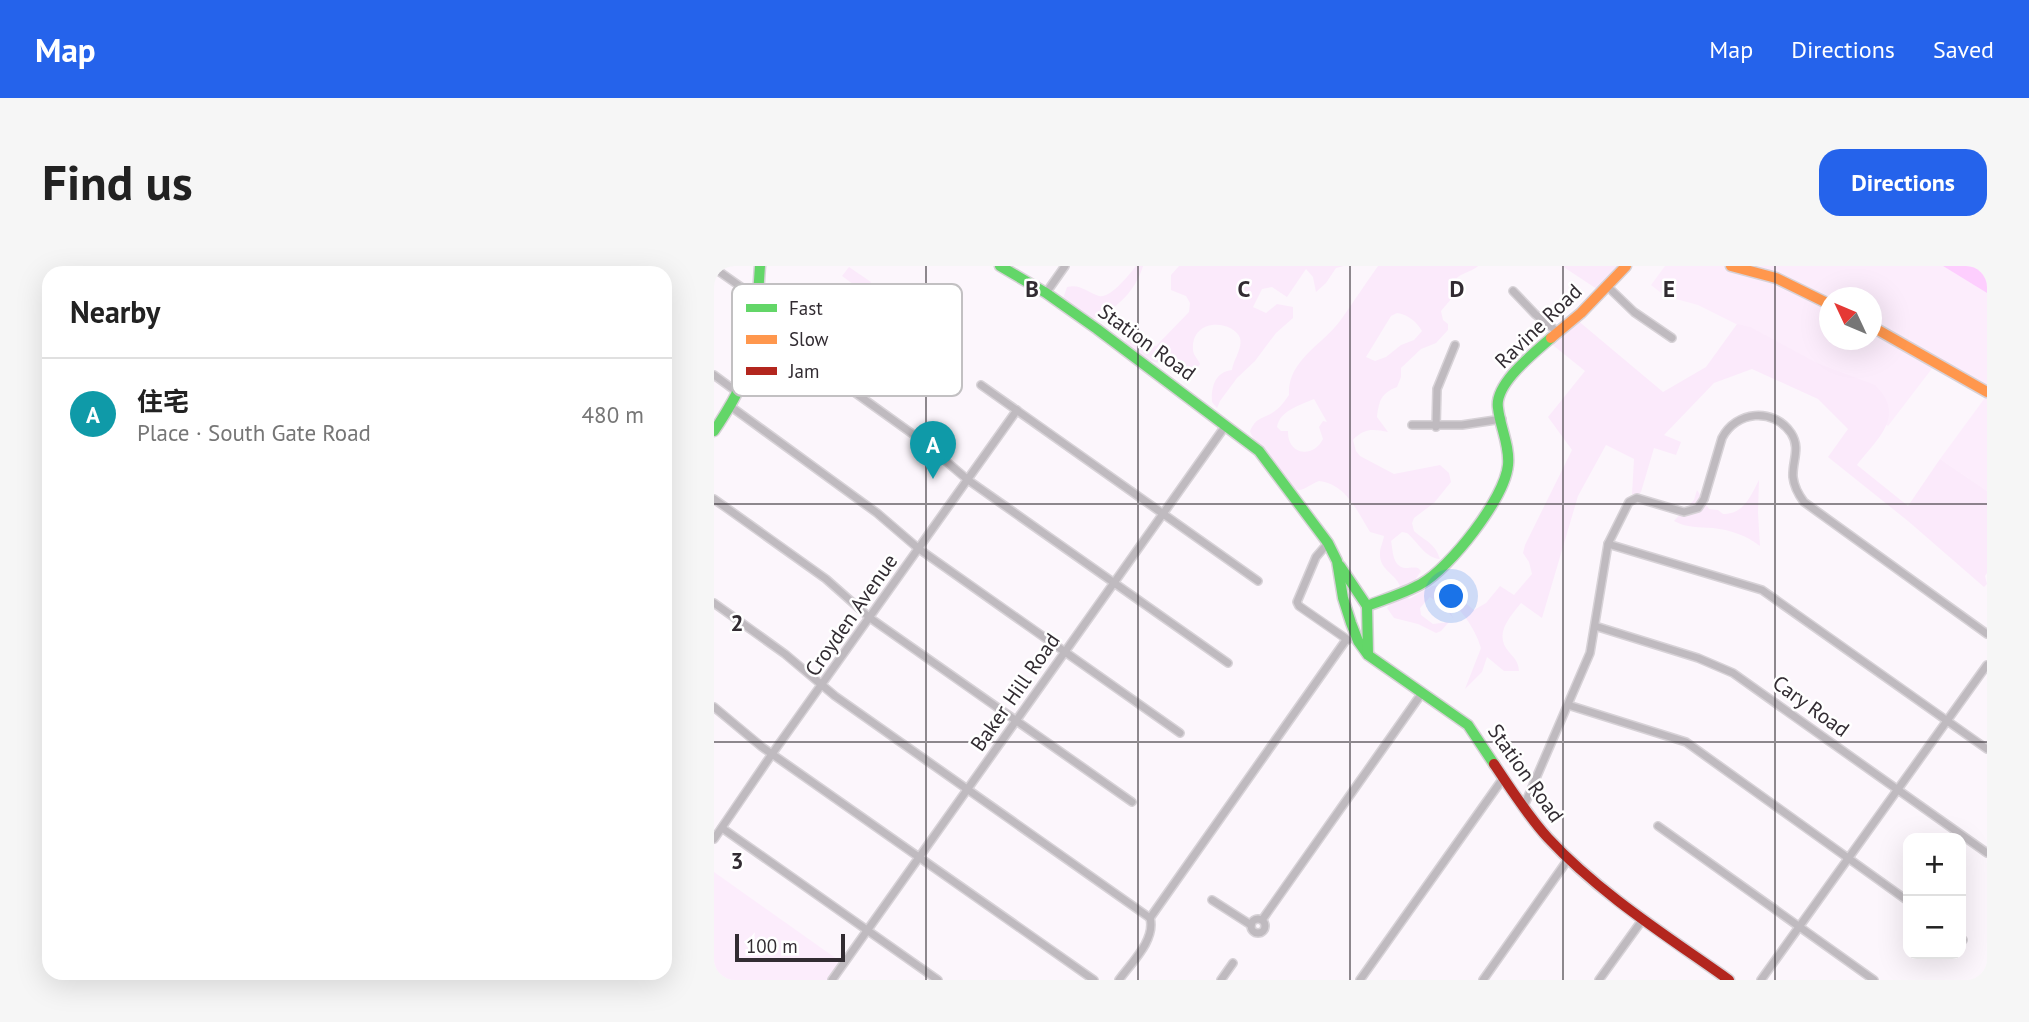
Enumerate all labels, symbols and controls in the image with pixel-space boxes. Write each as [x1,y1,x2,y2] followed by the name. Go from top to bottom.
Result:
[35,28,96,71] text: Map
[1709,34,1753,65] text: Map
[1791,34,1895,65] text: Directions
[1933,34,1994,65] text: Saved
[1819,149,1987,216] button: Directions
[42,150,193,214] text: Find us
[1025,274,1039,303] text: B
[1238,274,1251,303] text: C
[1450,274,1464,303] text: D
[1663,274,1675,303] text: E
[1489,278,1587,374] street label: Ravine Road
[732,284,962,396] legend
[1819,287,1882,350] north arrow
[70,292,160,331] text: Nearby
[789,296,823,320] text: Fast
[1093,298,1201,386] street label: Station Road
[789,327,829,351] text: Slow
[788,359,819,383] text: Jam
[137,385,189,418] text: 住宅
[86,400,100,429] text: A
[582,400,644,429] text: 480 m
[137,418,371,447] text: Place · South Gate Road
[910,421,956,479] pin: A
[799,548,903,682] street label: Croyden Avenue
[1434,579,1468,613] your location
[730,608,744,637] text: 2
[964,628,1066,756] street label: Baker Hill Road
[1767,669,1855,743] street label: Cary Road
[1482,718,1570,828] street label: Station Road
[1903,833,1966,959] map controls
[1903,833,1966,896] button: +
[730,846,744,875] text: 3
[1903,896,1966,959] button: −
[735,931,845,963] scale bar
[746,934,798,958] text: 100 m

